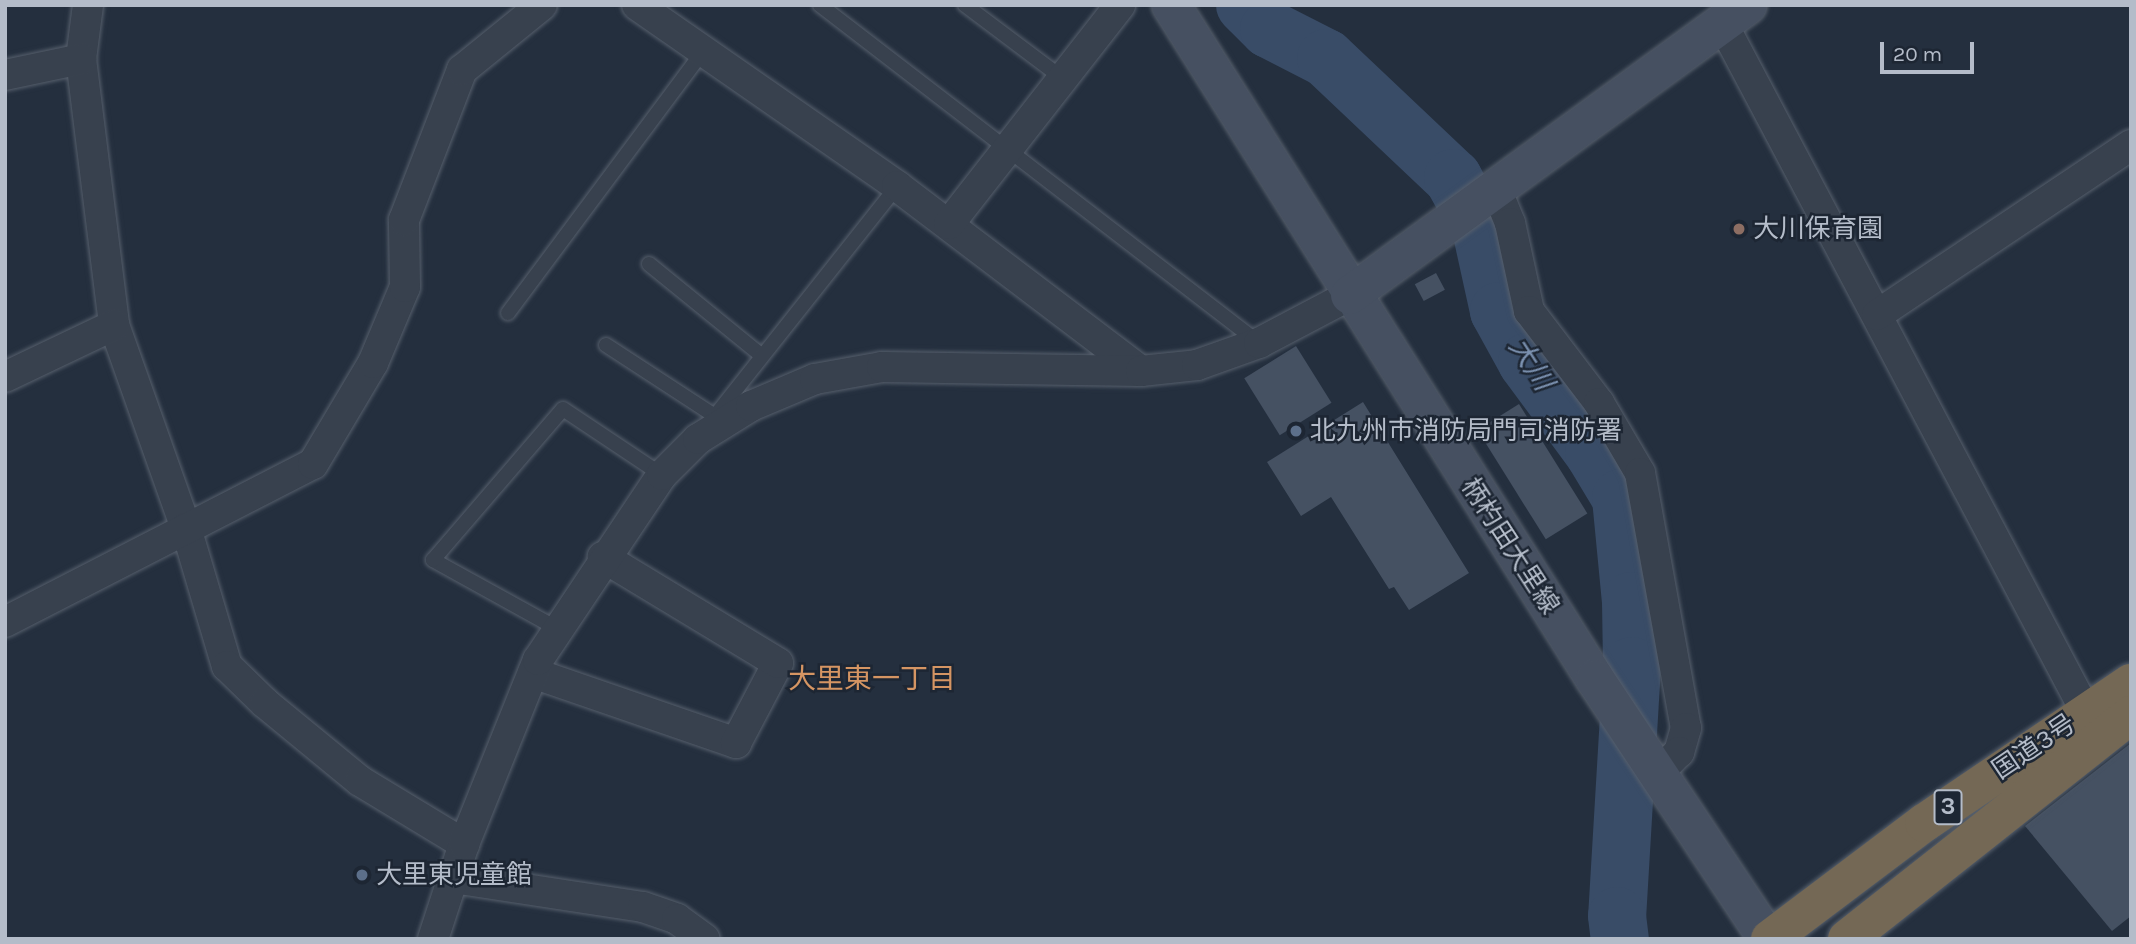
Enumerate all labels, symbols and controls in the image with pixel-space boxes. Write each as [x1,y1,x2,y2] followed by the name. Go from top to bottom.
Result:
[1884,28,1979,72] scale bar
[1893,42,1942,66] text: 20 m
[1753,213,1883,245] place label: 大川保育園
[1731,221,1747,237] marker: 大川保育園
[1502,331,1560,397] water label: 大川
[1310,415,1622,447] place label: 北九州市消防局門司消防署
[1288,423,1304,439] marker: 北九州市消防局門司消防署
[1454,472,1566,620] street label: 柄杓田大里線
[788,662,956,696] district label: 大里東一丁目
[1987,708,2081,786] street label: 国道3号
[1932,786,1964,828] road number: 3
[376,859,532,891] place label: 大里東児童館
[354,867,370,883] marker: 大里東児童館

